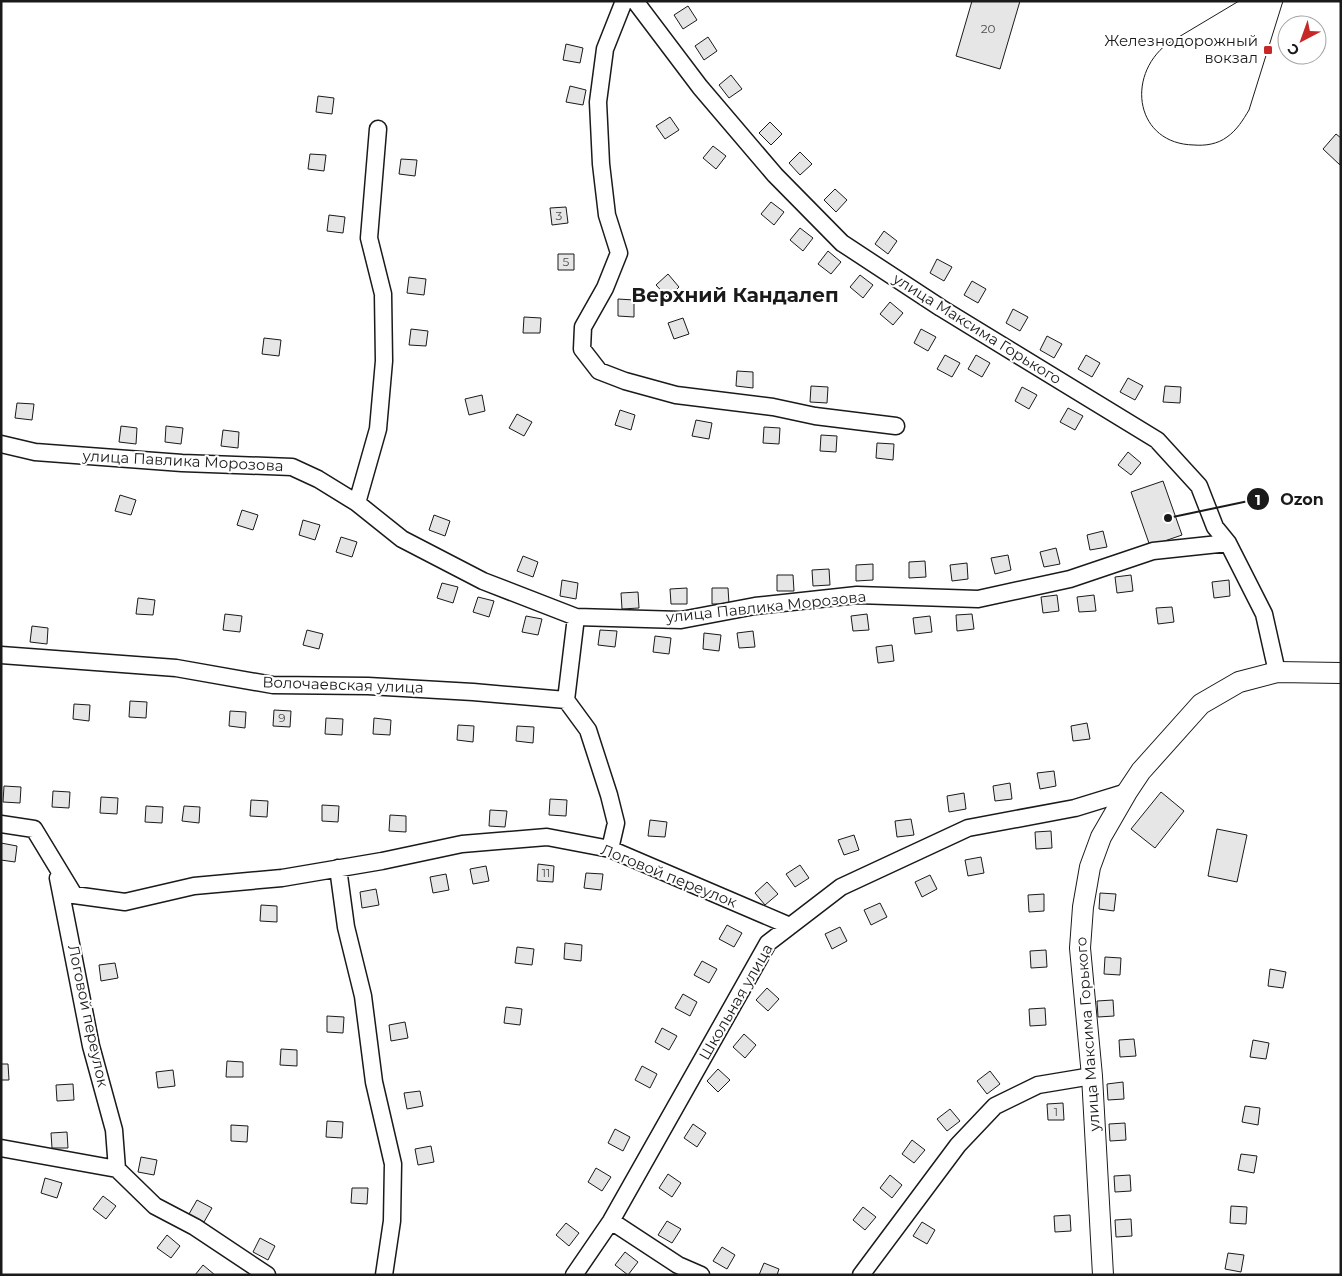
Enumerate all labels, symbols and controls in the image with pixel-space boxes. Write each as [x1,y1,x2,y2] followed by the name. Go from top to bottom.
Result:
[1277,15,1327,65] north arrow
[981,21,995,36] house number: 20
[1104,31,1258,67] place label: Железнодорожный вокзал
[1284,40,1303,60] text: С
[1262,44,1274,56] marker: Железнодорожный вокзал
[556,208,563,223] house number: 3
[563,254,570,269] house number: 5
[889,268,1065,388] street label: улица Максима Горького
[631,283,839,307] district label: Верхний Кандалеп
[81,446,284,475] street label: улица Павлика Морозова
[1245,484,1334,515] callout: Ozon
[1255,490,1261,509] text: 1
[1280,490,1324,509] text: Ozon
[664,587,867,627] street label: улица Павлика Морозова
[262,672,424,697] street label: Волочаевская улица
[278,710,286,725] house number: 9
[598,840,740,912] street label: Логовой переулок
[542,865,550,880] house number: 11
[1071,936,1104,1133] street label: улица Максима Горького
[695,940,777,1063] street label: Школьная улица
[64,943,113,1089] street label: Логовой переулок
[1054,1104,1058,1119] house number: 1

